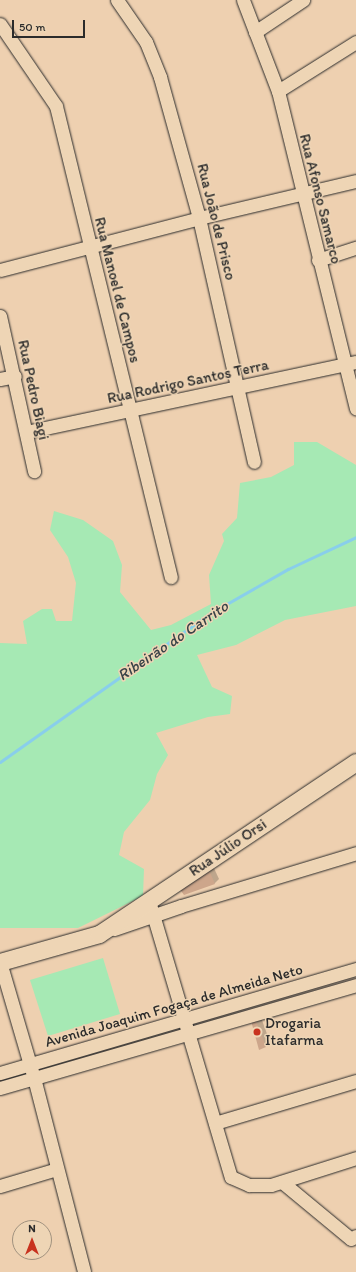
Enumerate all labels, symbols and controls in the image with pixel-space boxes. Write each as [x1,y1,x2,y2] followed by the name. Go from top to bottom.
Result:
[14,12,87,38] scale bar
[19,20,45,34] text: 50 m
[295,132,345,266] street label: Rua Afonso Samarco
[193,162,239,282] street label: Rua João de Prisco
[90,215,144,365] street label: Rua Manoel de Campos
[14,339,52,441] street label: Rua Pedro Biagi
[107,356,269,408] street label: Rua Rodrigo Santos Terra
[114,597,232,685] water label: Ribeirão do Carrito
[186,815,270,881] street label: Rua Júlio Orsi
[44,961,304,1051] street label: Avenida Joaquim Fogaça de Almeida Neto
[265,1014,323,1049] place label: Drogaria Itafarma
[252,1027,262,1037] marker: Drogaria Itafarma
[12,1220,52,1260] north arrow
[28,1222,36,1235] text: N

